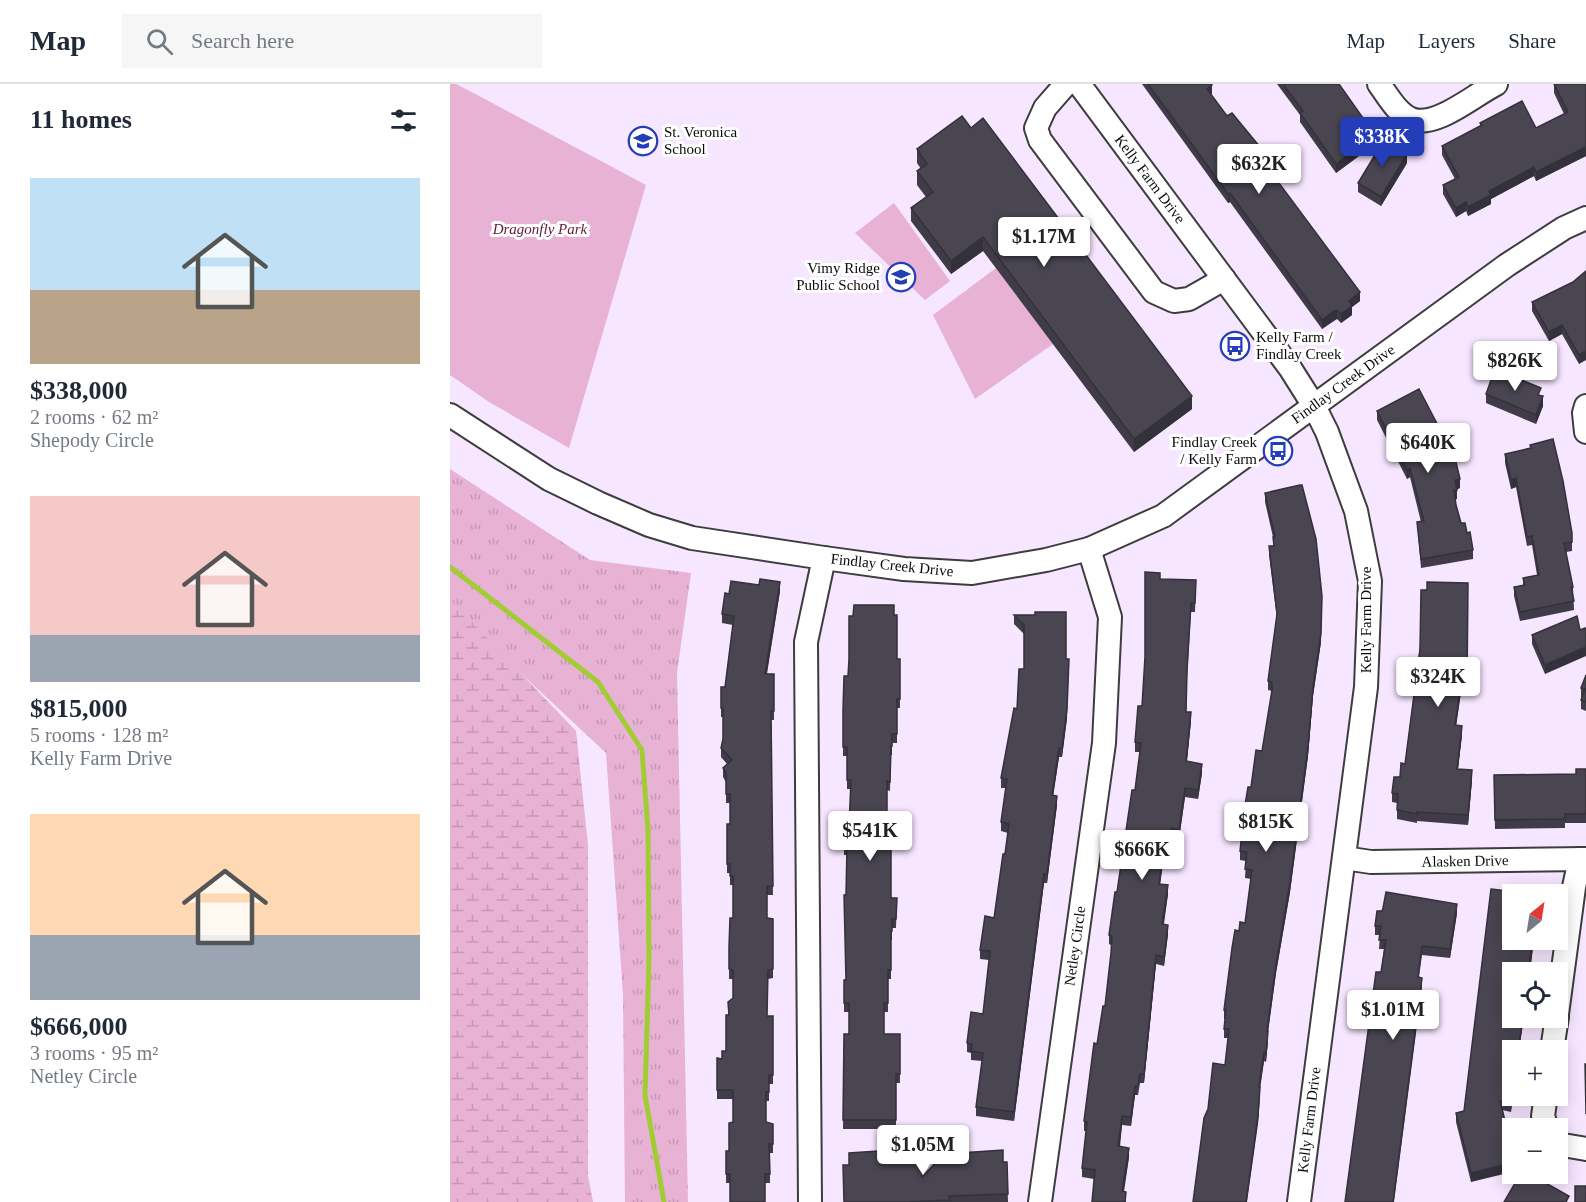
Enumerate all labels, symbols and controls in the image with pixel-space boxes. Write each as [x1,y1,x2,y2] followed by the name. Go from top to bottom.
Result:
[122,14,542,68] search box
[30,25,86,56] text: Map
[143,25,176,58] icon: search
[191,28,294,53] text: Search here
[1347,29,1385,53] text: Map
[1418,29,1475,53] text: Layers
[1508,29,1556,53] text: Share
[387,104,420,137] icon: filters
[30,105,132,134] text: 11 homes
[1340,117,1424,168] pin: $338K
[664,124,737,157] place label: St. Veronica School
[627,125,659,157] school or university icon: St. Veronica School
[1354,125,1410,147] text: $338K
[1112,132,1189,227] street label: Kelly Farm Drive
[1217,144,1301,195] pin: $632K
[1231,152,1287,174] text: $632K
[171,217,279,325] icon: home
[995,217,1093,268] pin: $1.17M
[492,221,588,237] park label: Dragonfly Park
[1012,225,1076,247] text: $1.17M
[796,260,880,293] place label: Vimy Ridge Public School
[885,261,917,293] school or university icon: Vimy Ridge Public School
[1256,329,1342,362] place label: Kelly Farm / Findlay Creek
[1219,330,1251,362] bus stop icon: Kelly Farm / Findlay Creek
[1288,341,1398,427] street label: Findlay Creek Drive
[1473,341,1557,392] pin: $826K
[1487,349,1543,371] text: $826K
[30,376,128,405] text: $338,000
[30,406,158,428] text: 2 rooms · 62 m²
[1386,423,1470,474] pin: $640K
[30,429,154,451] text: Shepody Circle
[1400,431,1456,453] text: $640K
[1172,434,1257,467] place label: Findlay Creek / Kelly Farm
[1262,435,1294,467] bus stop icon: Findlay Creek / Kelly Farm
[171,535,279,643] icon: home
[830,551,954,579] street label: Findlay Creek Drive
[1358,566,1374,673] street label: Kelly Farm Drive
[1396,657,1480,708] pin: $324K
[1410,665,1466,687] text: $324K
[30,694,128,723] text: $815,000
[30,724,168,746] text: 5 rooms · 128 m²
[30,747,172,769] text: Kelly Farm Drive
[1224,802,1308,853] pin: $815K
[1238,810,1294,832] text: $815K
[828,811,912,862] pin: $541K
[842,819,898,841] text: $541K
[1100,830,1184,881] pin: $666K
[1114,838,1170,860] text: $666K
[1421,852,1509,870] street label: Alasken Drive
[171,853,279,961] icon: home
[1502,884,1568,950] north arrow
[1502,884,1568,1184] map controls
[1061,905,1089,987] street label: Netley Circle
[1502,962,1568,1028] button: locate
[1344,990,1442,1041] pin: $1.01M
[1361,998,1425,1020] text: $1.01M
[30,1012,128,1041] text: $666,000
[1502,1040,1568,1106] button: +
[30,1042,158,1064] text: 3 rooms · 95 m²
[30,1065,137,1087] text: Netley Circle
[1295,1066,1323,1174] street label: Kelly Farm Drive
[1502,1118,1568,1184] button: −
[874,1125,972,1176] pin: $1.05M
[891,1133,955,1155] text: $1.05M

